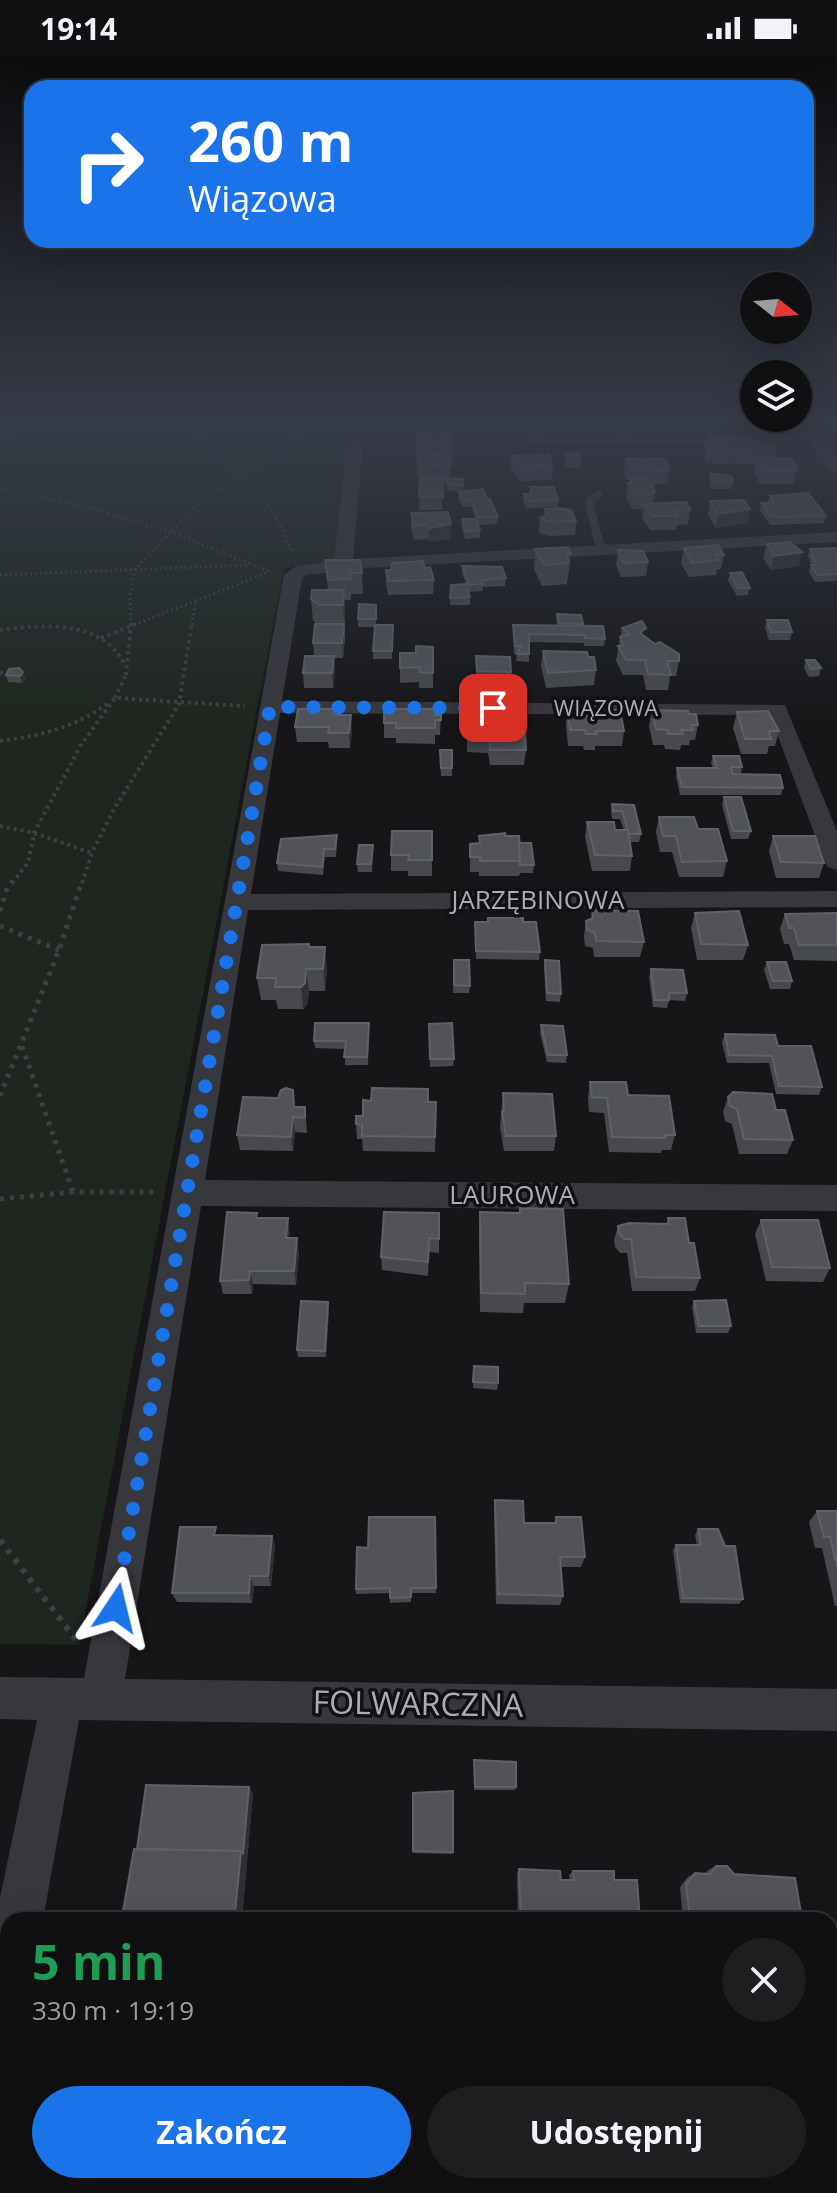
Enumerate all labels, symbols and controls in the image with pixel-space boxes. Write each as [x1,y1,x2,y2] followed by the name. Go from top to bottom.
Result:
[40,8,117,49] text: 19:14
[188,102,354,178] text: 260 m
[56,112,160,216] icon: right
[188,174,337,223] text: Wiązowa
[740,272,812,344] north arrow
[740,272,812,432] map controls
[740,360,812,432] button: layers
[459,674,527,742] pin
[471,686,515,730] icon: arrive
[554,692,658,722] street label: WIĄZOWA
[448,881,625,917] street label: JARZĘBINOWA
[449,1176,575,1212] street label: LAUROWA
[74,1566,158,1650] position arrow
[312,1679,524,1726] street label: FOLWARCZNA
[32,1929,165,1994] text: 5 min
[722,1938,806,2022] button: close
[32,1992,194,2028] text: 330 m · 19:19
[32,2086,411,2178] button: Zakończ
[427,2086,806,2178] button: Udostępnij

